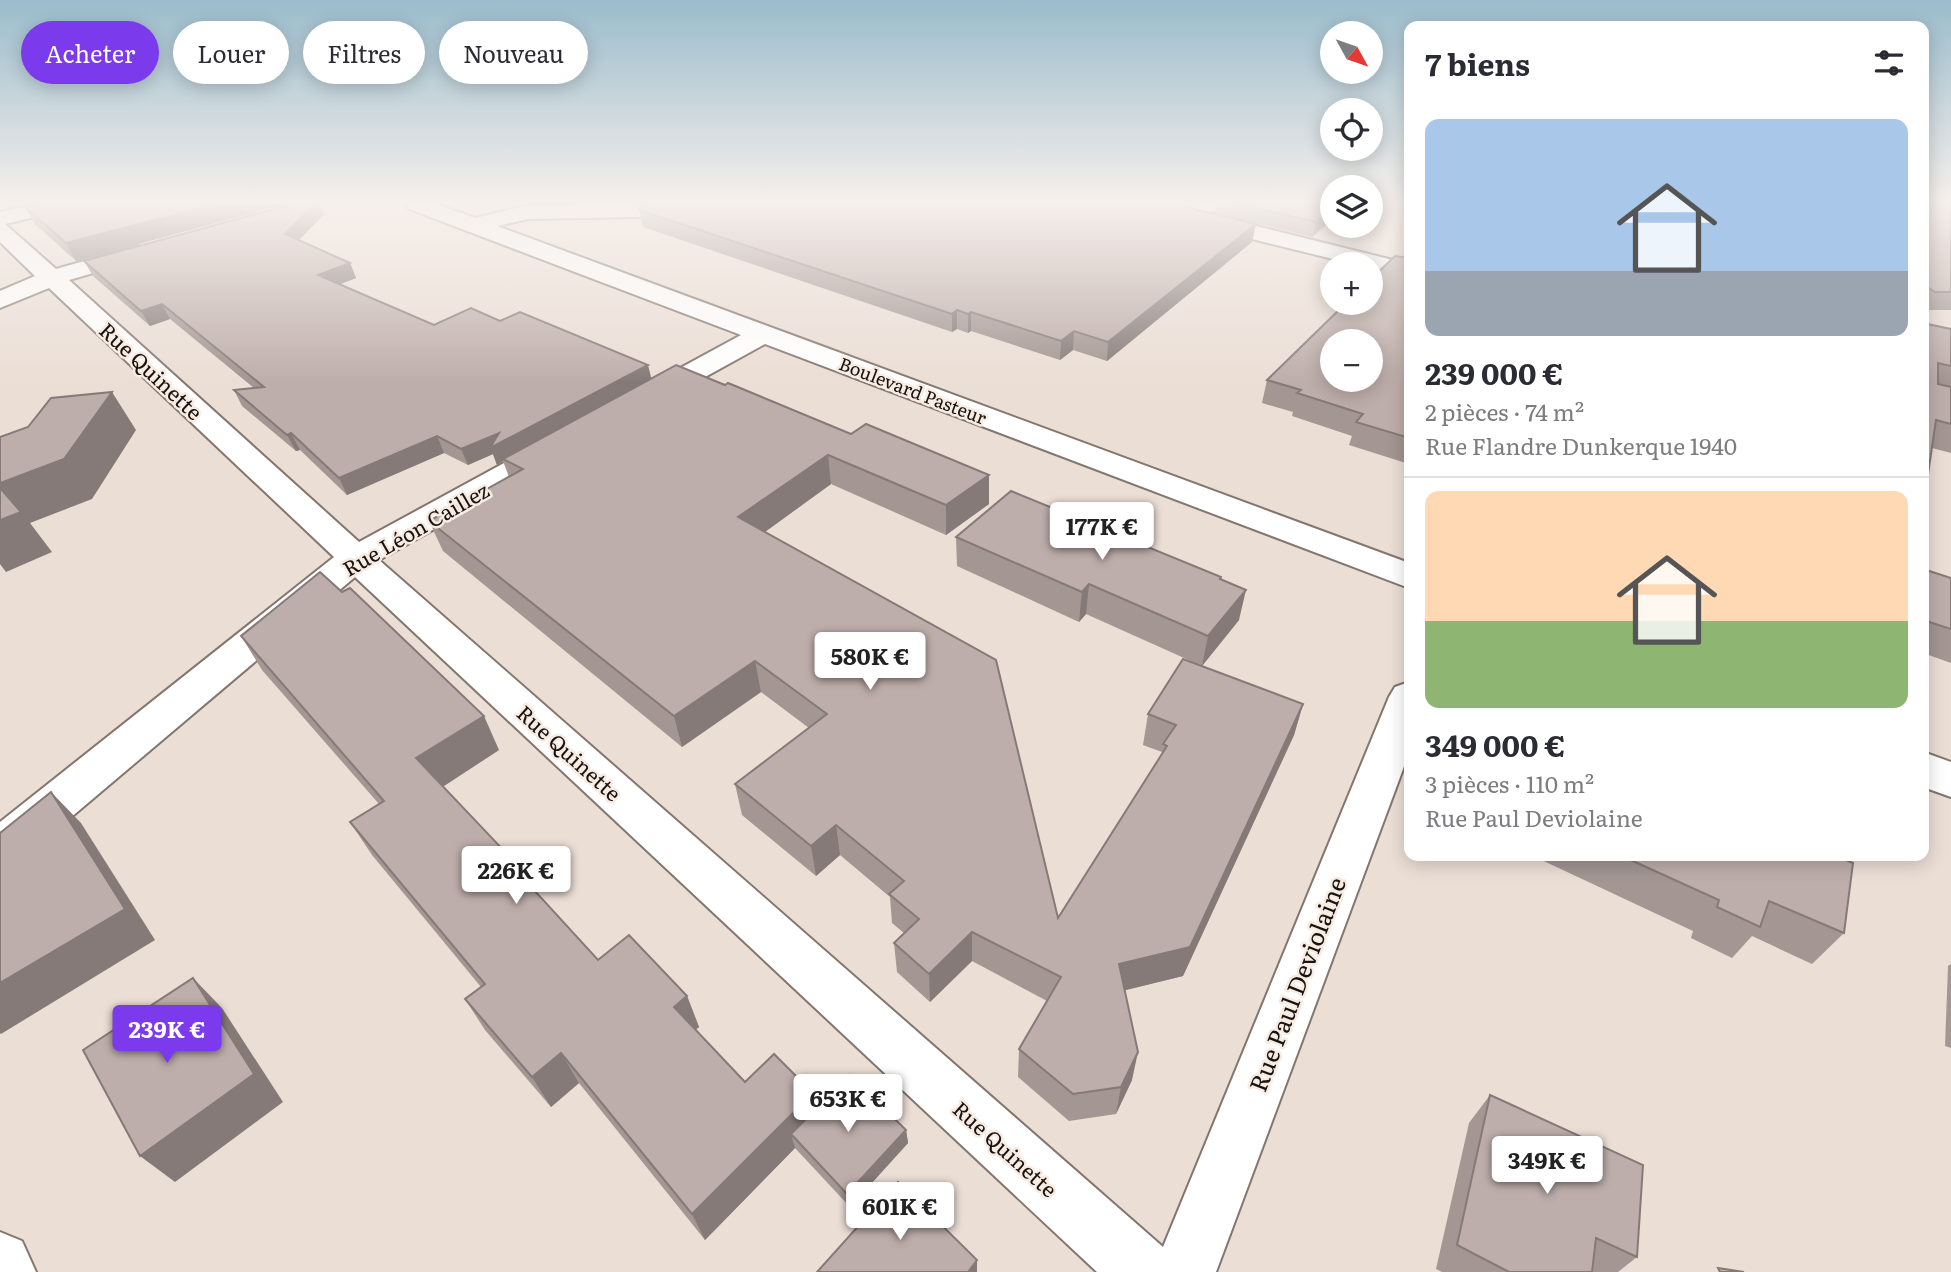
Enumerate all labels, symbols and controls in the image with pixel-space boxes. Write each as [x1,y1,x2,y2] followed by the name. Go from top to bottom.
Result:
[21,21,159,84] chip: Acheter
[173,21,289,84] chip: Louer
[303,21,425,84] chip: Filtres
[439,21,588,84] chip: Nouveau
[1320,21,1382,84] north arrow
[1320,21,1383,392] map controls
[1425,41,1530,85] text: 7 biens
[1870,44,1908,82] icon: filters
[1320,98,1383,161] button: locate
[1604,165,1730,291] icon: home
[1320,175,1383,238] button: layers
[1320,252,1383,315] button: +
[93,314,211,426] street label: Rue Quinette
[1320,329,1383,392] button: −
[835,349,991,431] street label: Boulevard Pasteur
[1425,350,1563,394] text: 239 000 €
[1425,394,1584,428] text: 2 pièces · 74 m²
[1425,428,1737,462] text: Rue Flandre Dunkerque 1940
[336,473,494,583] street label: Rue Léon Caillez
[1045,503,1159,562] pin: 177K €
[1066,508,1138,542] text: 177K €
[1604,537,1730,663] icon: home
[813,632,927,692] pin: 580K €
[831,638,909,672] text: 580K €
[511,697,629,807] street label: Rue Quinette
[1425,722,1565,766] text: 349 000 €
[1425,766,1594,800] text: 3 pièces · 110 m²
[1425,800,1643,834] text: Rue Paul Deviolaine
[459,846,573,906] pin: 226K €
[478,852,554,886] text: 226K €
[1239,872,1353,1096] street label: Rue Paul Deviolaine
[110,1006,224,1065] pin: 239K €
[128,1011,206,1045] text: 239K €
[791,1074,905,1134] pin: 653K €
[809,1080,887,1114] text: 653K €
[947,1093,1065,1203] street label: Rue Quinette
[1490,1136,1604,1196] pin: 349K €
[1508,1142,1586,1176] text: 349K €
[843,1182,957,1242] pin: 601K €
[862,1188,938,1222] text: 601K €

